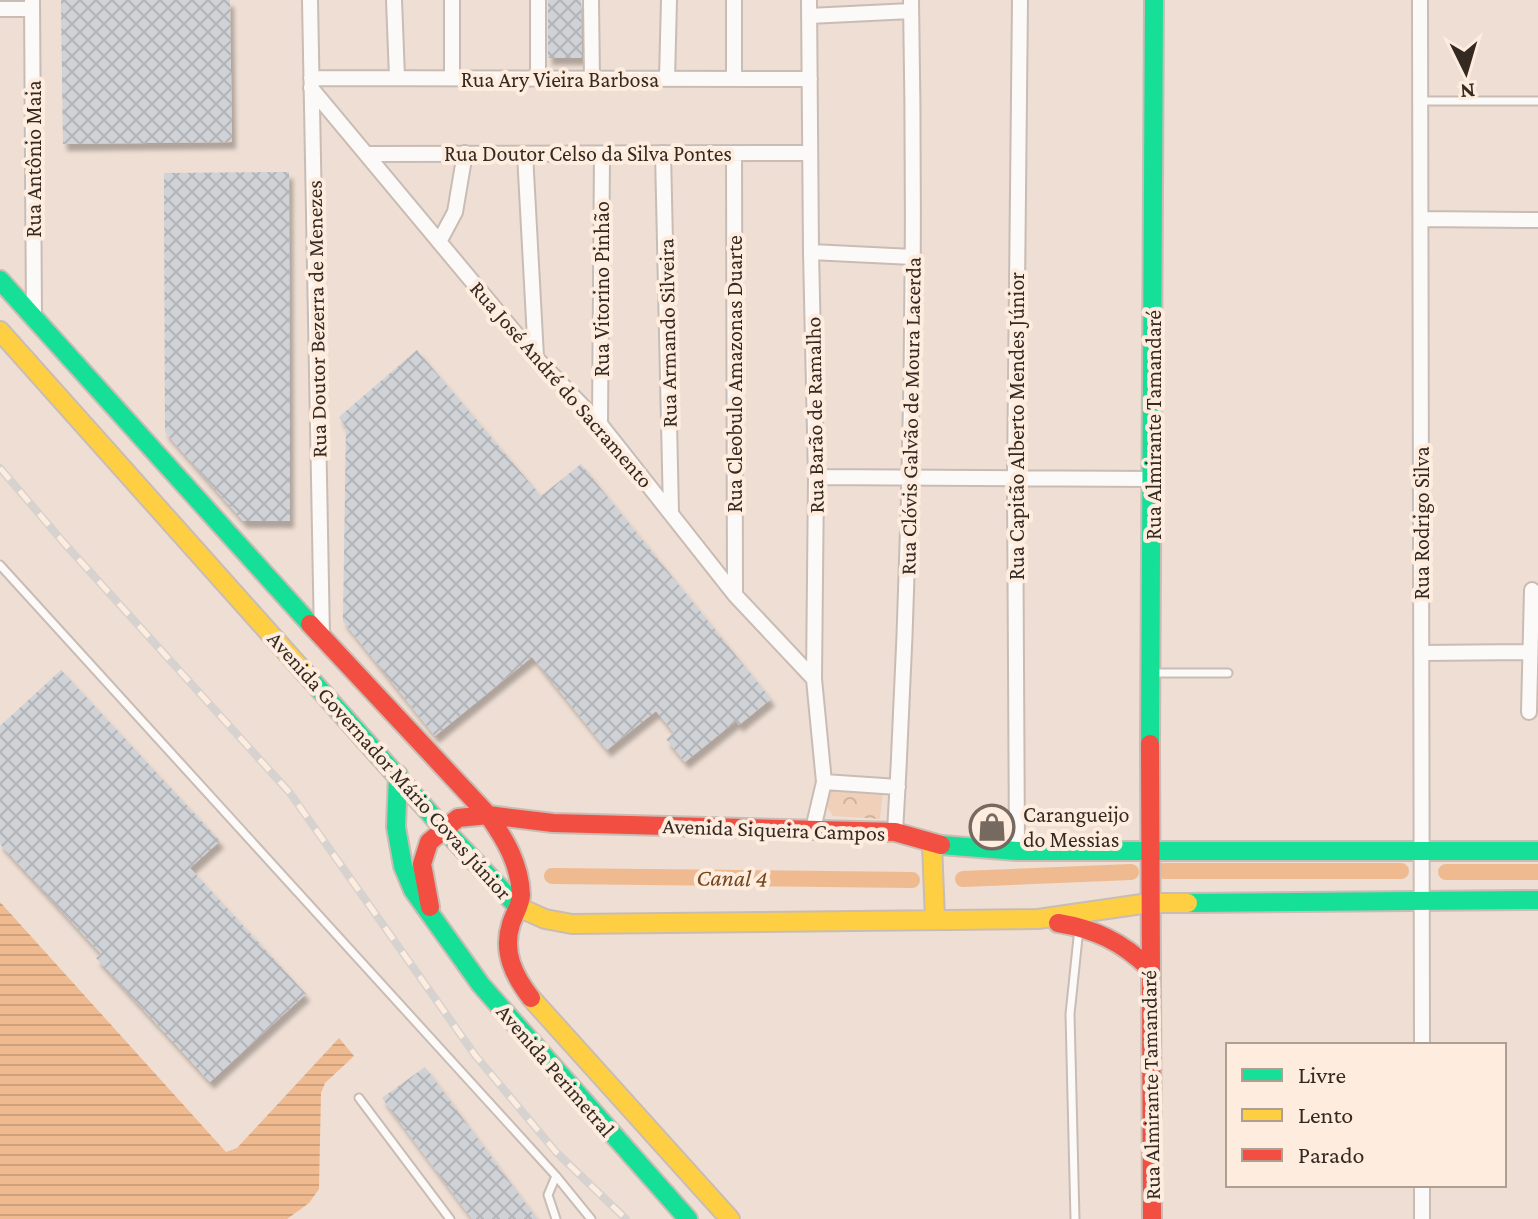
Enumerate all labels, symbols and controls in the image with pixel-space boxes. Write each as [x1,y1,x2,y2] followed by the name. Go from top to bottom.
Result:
[1426,32,1506,112] north arrow
[461,67,659,92] street label: Rua Ary Vieira Barbosa
[1459,78,1476,105] text: N
[21,80,46,238] street label: Rua Antônio Maia
[444,141,732,166] street label: Rua Doutor Celso da Silva Pontes
[302,180,331,458] street label: Rua Doutor Bezerra de Menezes
[589,201,614,377] street label: Rua Vitorino Pinhão
[722,235,747,513] street label: Rua Cleobulo Amazonas Duarte
[653,238,682,428] street label: Rua Armando Silveira
[895,257,926,575] street label: Rua Clóvis Galvão de Moura Lacerda
[1004,272,1029,580] street label: Rua Capitão Alberto Mendes Júnior
[465,276,658,493] street label: Rua José André do Sacramento
[1141,310,1166,540] street label: Rua Almirante Tamandaré
[800,316,829,514] street label: Rua Barão de Ramalho
[1409,446,1434,600] street label: Rua Rodrigo Silva
[263,626,517,905] street label: Avenida Governador Mário Covas Júnior
[1023,802,1130,852] place label: Carangueijo do Messias
[968,803,1016,851] shop icon: Carangueijo do Messias
[662,813,886,846] street label: Avenida Siqueira Campos
[696,863,768,892] water label: Canal 4
[1136,970,1165,1200] street label: Rua Almirante Tamandaré
[491,999,620,1142] street label: Avenida Perimetral
[1226,1043,1506,1187] legend
[1298,1061,1346,1088] text: Livre
[1298,1101,1353,1128] text: Lento
[1298,1141,1365,1168] text: Parado

